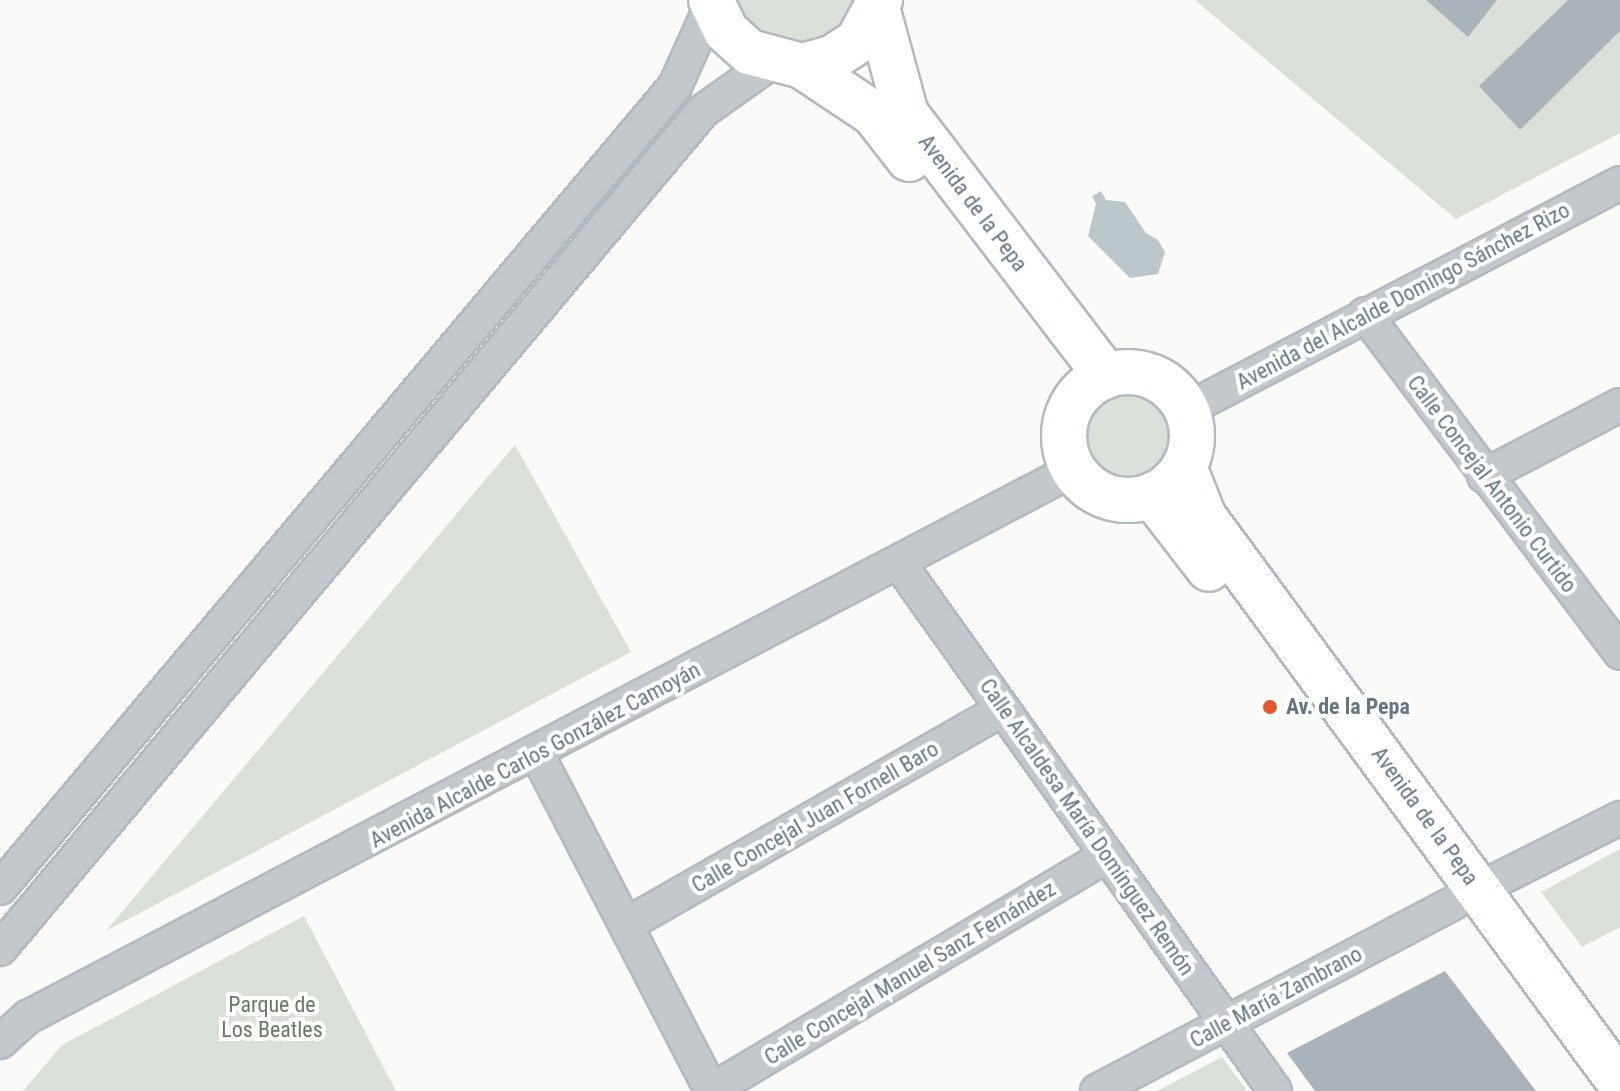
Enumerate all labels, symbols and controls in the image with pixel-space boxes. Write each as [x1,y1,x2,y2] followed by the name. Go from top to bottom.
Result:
[913,129,1033,277] street label: Avenida de la Pepa
[1232,197,1574,395] street label: Avenida del Alcalde Domingo Sánchez Rizo
[1402,370,1582,598] street label: Calle Concejal Antonio Curtido
[365,656,705,854] street label: Avenida Alcalde Carlos González Camoyán
[974,674,1200,980] street label: Calle Alcaldesa María Domínguez Remón
[1286,694,1410,720] place label: Av. de la Pepa
[1261,698,1279,716] marker: Av. de la Pepa
[687,735,943,899] street label: Calle Concejal Juan Fornell Baro
[1366,742,1484,890] street label: Avenida de la Pepa
[760,875,1060,1071] street label: Calle Concejal Manuel Sanz Fernández
[1185,940,1367,1054] street label: Calle María Zambrano
[221,991,323,1042] park label: Parque de Los Beatles

